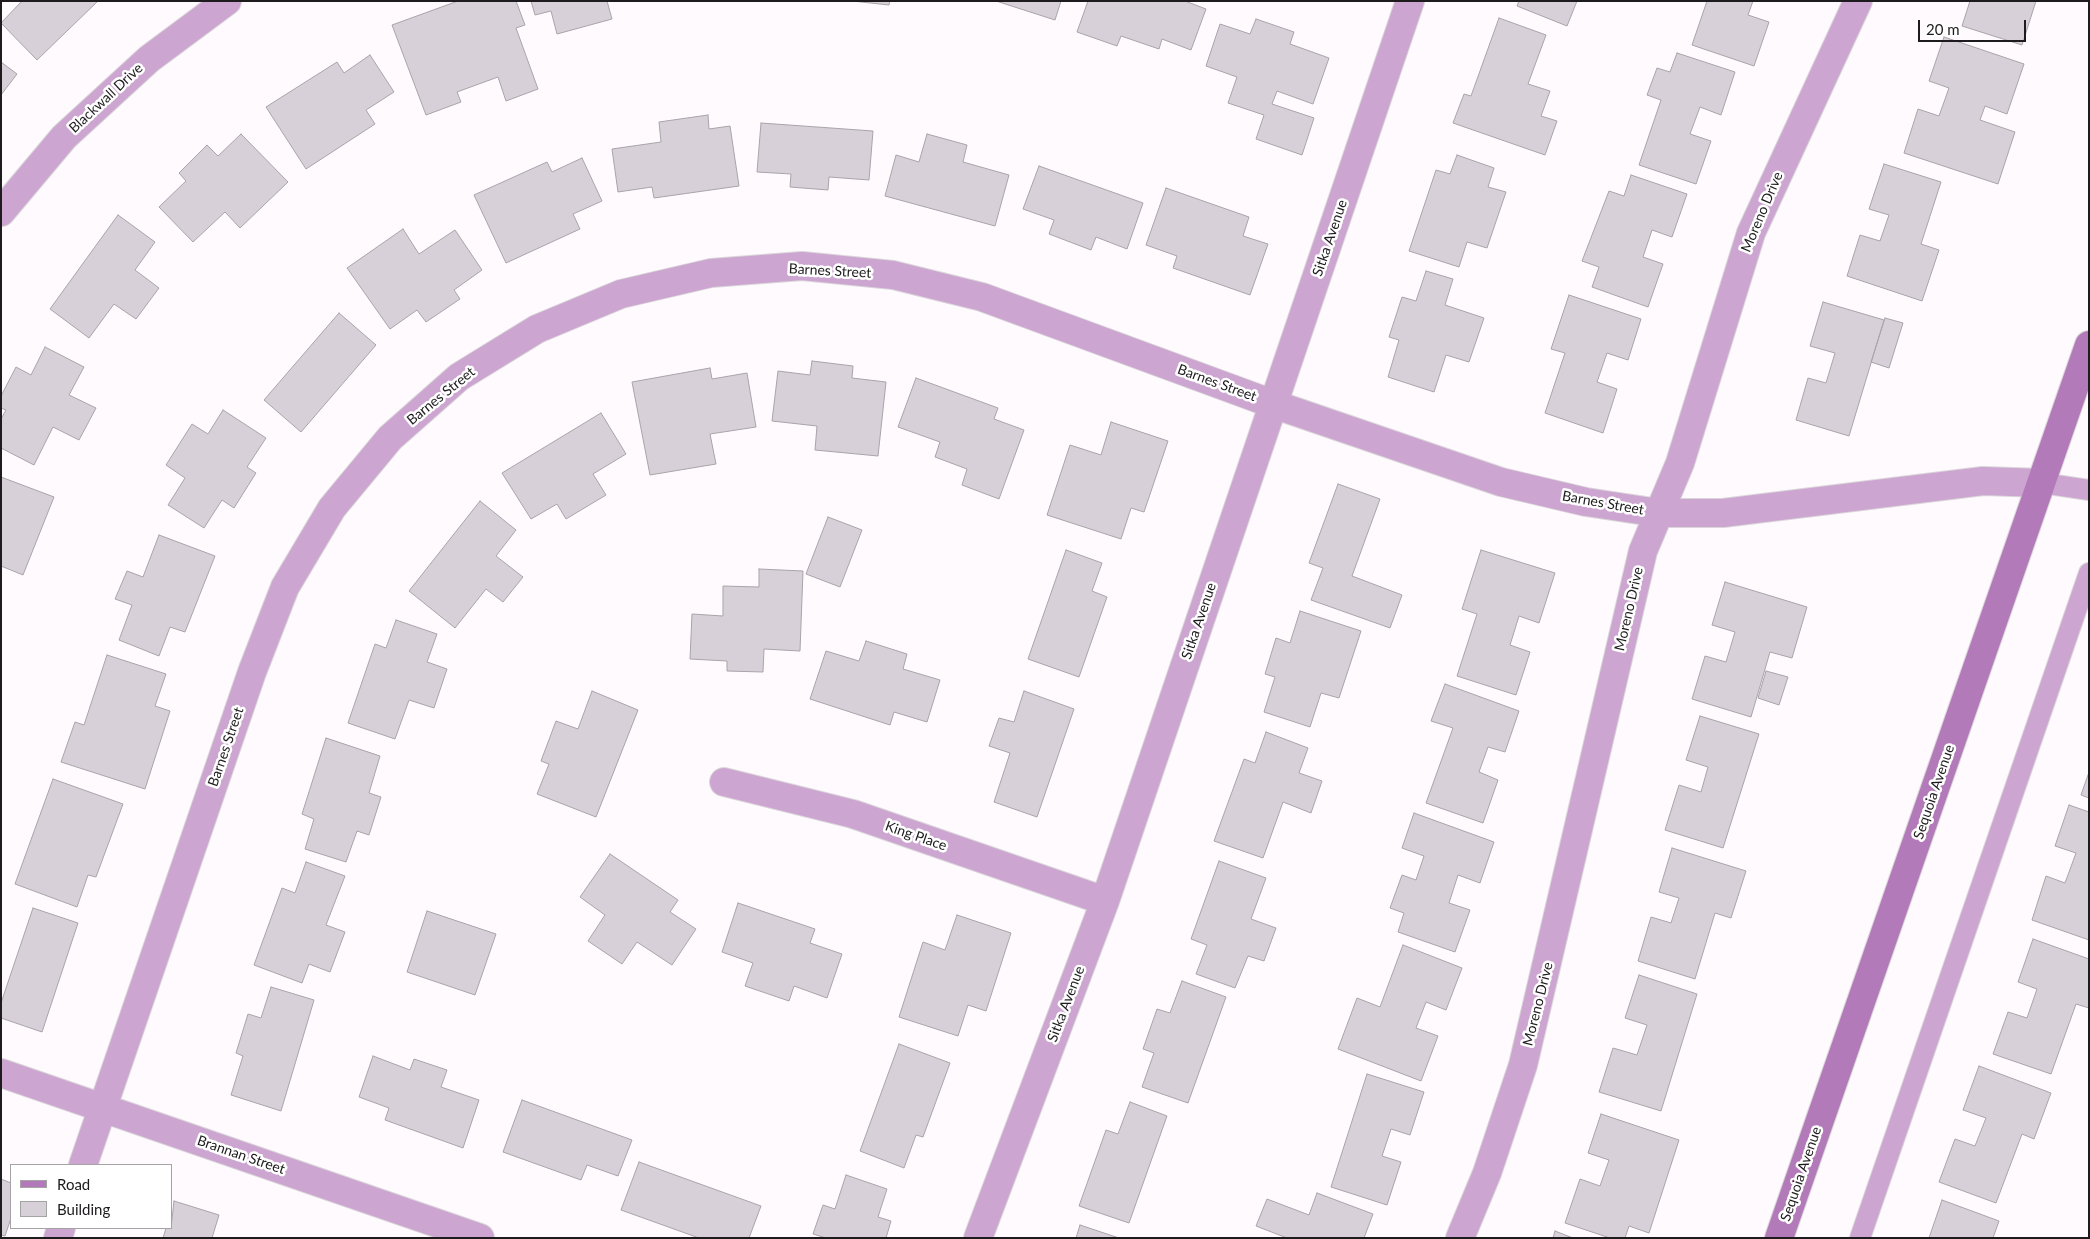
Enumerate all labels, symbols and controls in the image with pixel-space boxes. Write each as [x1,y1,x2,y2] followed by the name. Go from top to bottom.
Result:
[1920,10,2028,42] scale bar
[1926,20,1960,38] text: 20 m
[66,60,146,136] street label: Blackwall Drive
[1738,169,1786,255] street label: Moreno Drive
[1309,197,1351,279] street label: Sitka Avenue
[788,260,872,282] street label: Barnes Street
[1175,361,1259,405] street label: Barnes Street
[404,363,478,429] street label: Barnes Street
[1561,488,1645,518] street label: Barnes Street
[1611,565,1647,653] street label: Moreno Drive
[1178,580,1220,662] street label: Sitka Avenue
[205,705,247,789] street label: Barnes Street
[1910,743,1958,841] street label: Sequoia Avenue
[883,818,949,854] street label: King Place
[1519,960,1557,1048] street label: Moreno Drive
[1044,964,1088,1044] street label: Sitka Avenue
[1777,1125,1825,1223] street label: Sequoia Avenue
[195,1132,287,1178] street label: Brannan Street
[10,1164,172,1229] legend
[57,1175,90,1193] text: Road
[57,1200,110,1218] text: Building

